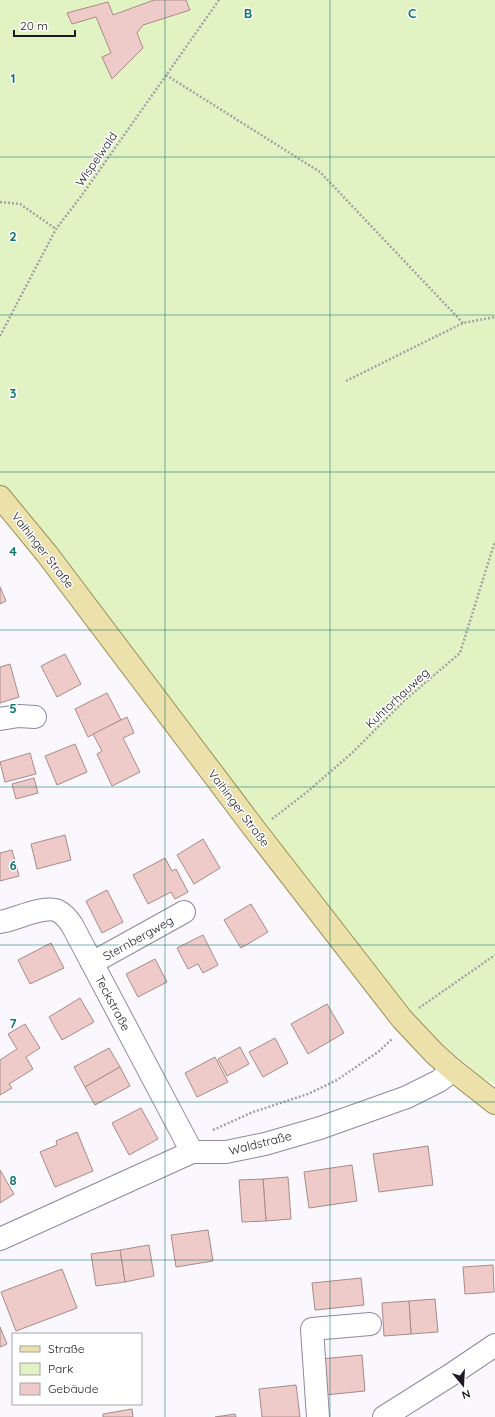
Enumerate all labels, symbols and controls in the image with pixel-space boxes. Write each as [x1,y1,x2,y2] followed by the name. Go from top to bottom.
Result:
[244,5,252,21] text: B
[408,5,416,21] text: C
[14,12,75,38] scale bar
[20,18,48,33] text: 20 m
[10,70,16,86] text: 1
[72,129,120,189] street label: Wispelwald
[9,228,17,244] text: 2
[10,385,17,401] text: 3
[9,509,78,591] street label: Vaihinger Straße
[9,543,17,559] text: 4
[362,665,432,731] street label: Kuhtorhauweg
[9,700,17,716] text: 5
[205,767,273,850] street label: Vaihinger Straße
[9,857,17,873] text: 6
[100,912,176,964] street label: Sternbergweg
[92,973,134,1033] street label: Teckstraße
[9,1015,17,1031] text: 7
[227,1128,293,1158] street label: Waldstraße
[9,1172,17,1188] text: 8
[12,1333,142,1405] legend
[48,1341,85,1356] text: Straße
[48,1361,73,1376] text: Park
[443,1365,483,1405] north arrow
[48,1381,99,1396] text: Gebäude
[460,1387,472,1402] text: N

